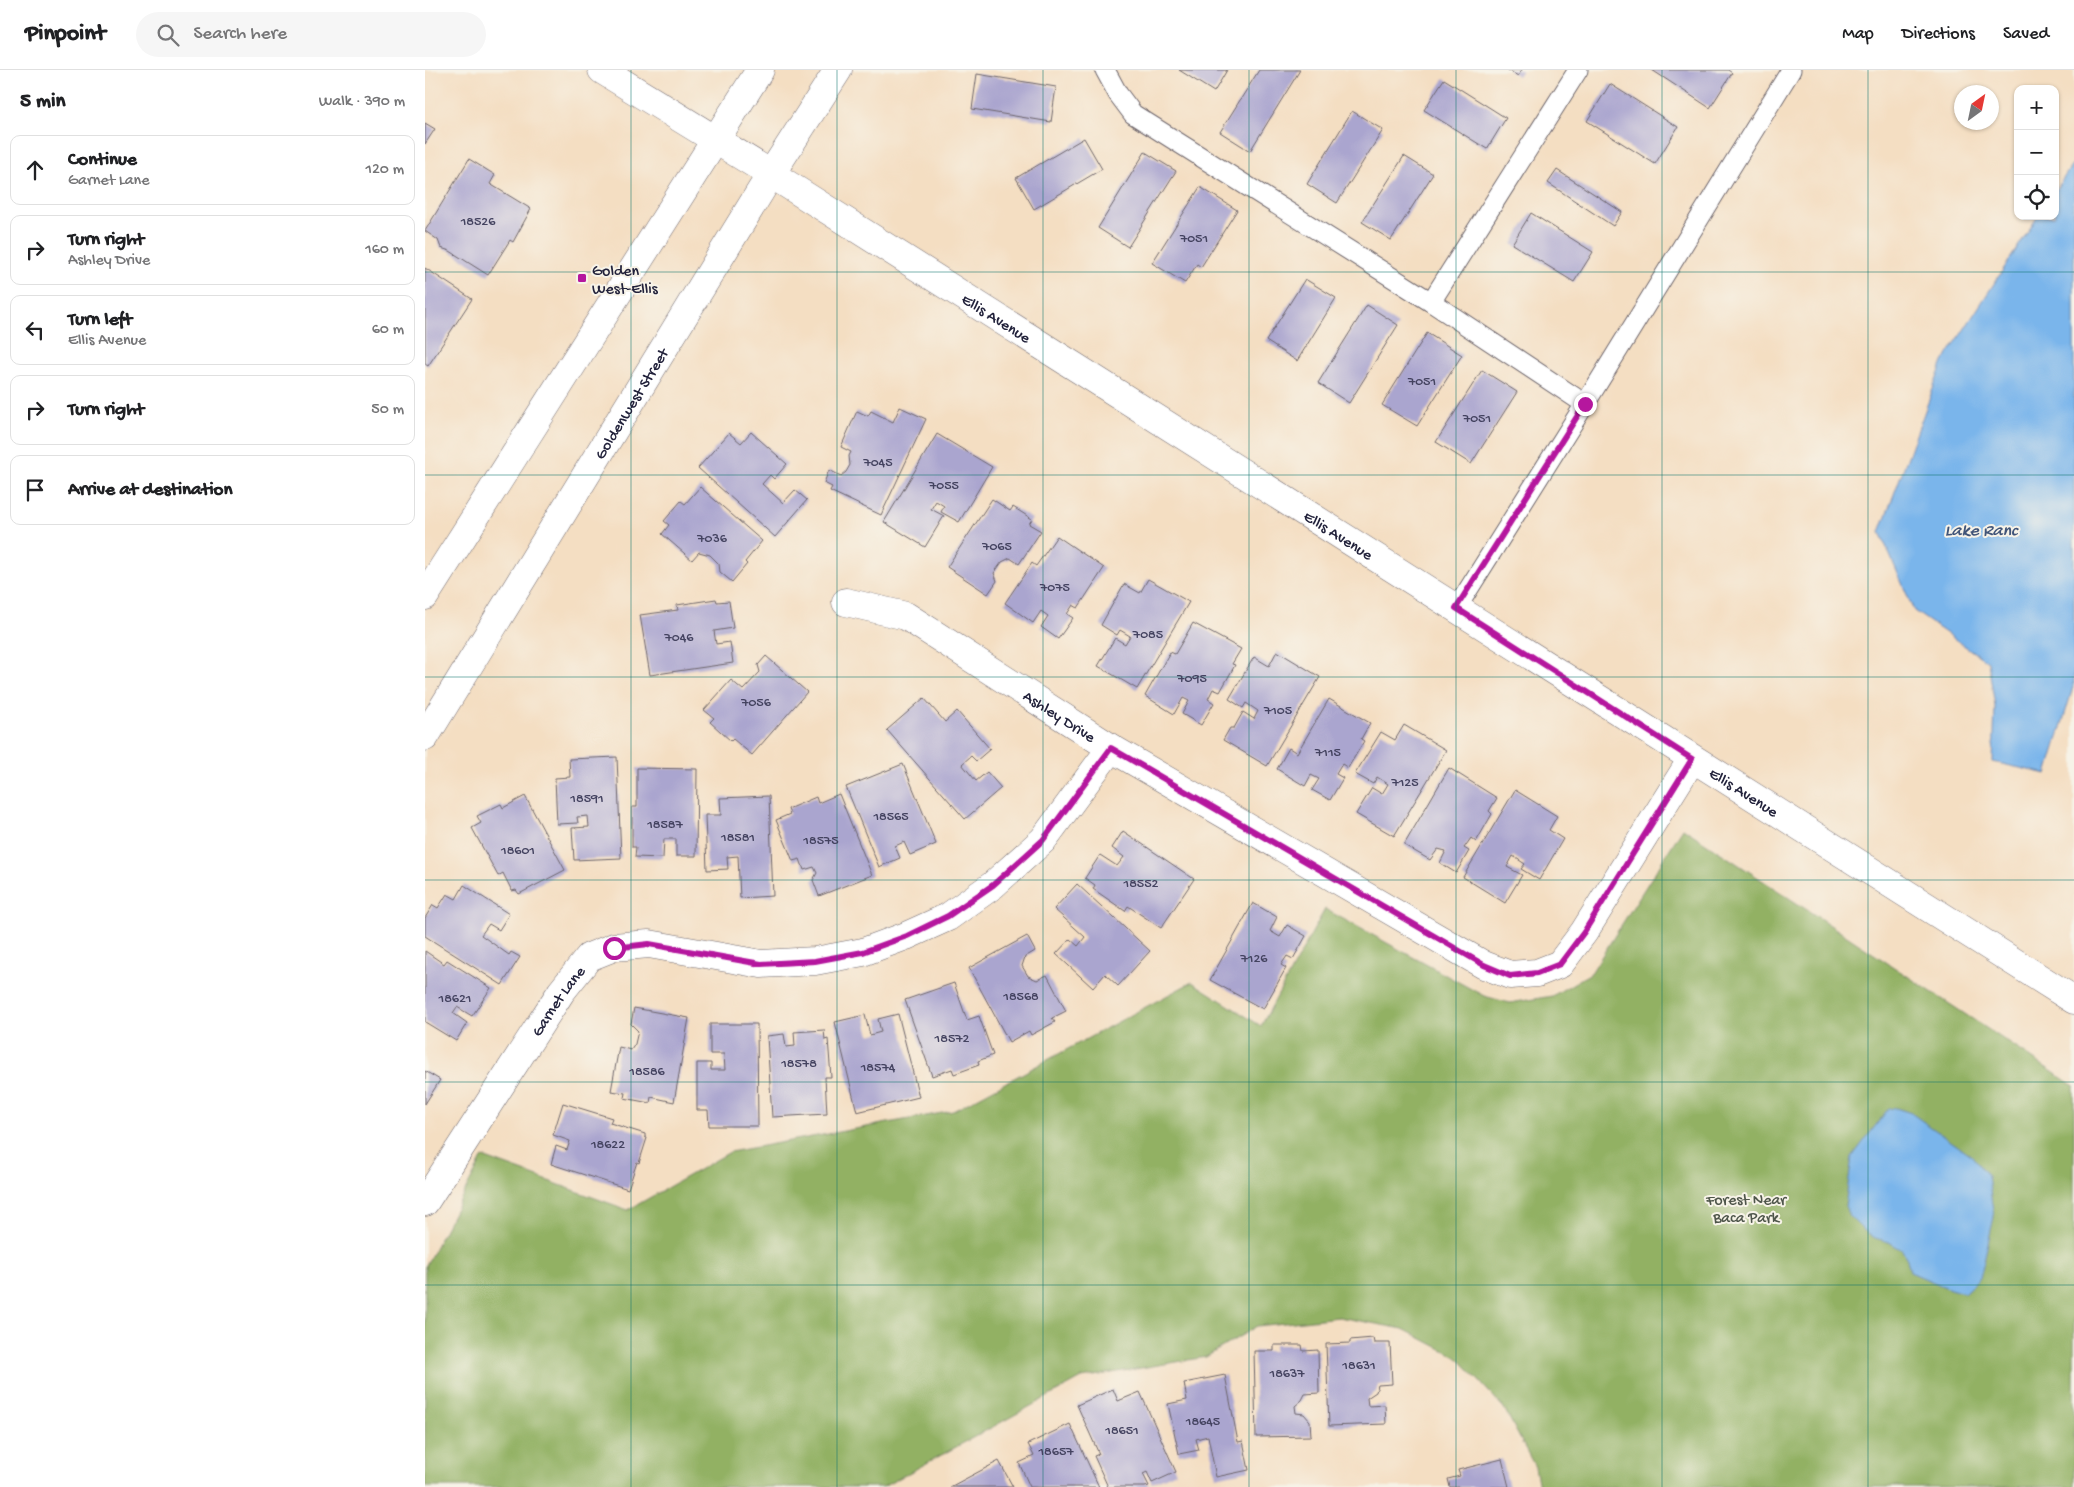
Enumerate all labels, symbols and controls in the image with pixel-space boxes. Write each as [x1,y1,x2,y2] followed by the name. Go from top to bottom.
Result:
[136,12,486,57] search box
[25,20,106,49] text: Pinpoint
[154,21,182,49] icon: search
[194,23,287,46] text: Search here
[1842,24,1874,45] text: Map
[1902,24,1975,45] text: Directions
[2003,24,2049,45] text: Saved
[1954,85,1999,130] north arrow
[2014,85,2059,220] map controls
[2014,85,2059,130] button: +
[20,90,65,115] text: 5 min
[319,93,405,112] text: Walk · 390 m
[2014,130,2059,175] button: −
[68,149,137,172] text: Continue
[21,156,49,184] icon: ahead
[365,161,404,180] text: 120 m
[68,172,149,191] text: Garnet Lane
[2014,175,2059,220] button: locate
[460,214,496,231] house number: 18526
[68,229,144,252] text: Turn right
[1179,231,1208,248] house number: 7051
[21,236,49,264] icon: right
[365,241,404,260] text: 160 m
[68,252,150,271] text: Ashley Drive
[592,263,659,300] place label: Golden West-Ellis
[576,272,588,284] marker: Golden West-Ellis
[957,291,1034,350] street label: Ellis Avenue
[68,309,132,332] text: Turn left
[21,316,49,344] icon: left
[372,321,404,340] text: 60 m
[68,332,146,351] text: Ellis Avenue
[592,345,675,464] street label: Goldenwest Street
[1407,374,1436,391] house number: 7051
[1574,393,1597,416] route end
[21,396,49,424] icon: right
[68,399,144,422] text: Turn right
[371,401,404,420] text: 50 m
[1462,411,1491,428] house number: 7051
[862,455,893,472] house number: 7045
[21,476,49,504] icon: arrive
[928,478,959,495] house number: 7055
[68,479,232,502] text: Arrive at destination
[1299,508,1376,566] street label: Ellis Avenue
[1945,521,2019,542] water label: Lake Ranc
[696,531,728,548] house number: 7036
[981,539,1012,556] house number: 7065
[1039,580,1070,597] house number: 7075
[1132,627,1163,644] house number: 7085
[664,630,694,647] house number: 7046
[1176,671,1207,688] house number: 7095
[1019,688,1099,749] street label: Ashley Drive
[740,695,772,712] house number: 7056
[1263,703,1292,720] house number: 7105
[1314,745,1341,762] house number: 7115
[1704,765,1781,823] street label: Ellis Avenue
[1390,775,1419,792] house number: 7125
[569,791,604,808] house number: 18591
[872,809,909,826] house number: 18565
[646,817,684,834] house number: 18587
[720,830,755,847] house number: 18581
[802,833,839,850] house number: 18575
[500,843,535,860] house number: 18601
[1123,876,1159,893] house number: 18552
[603,937,626,960] route start
[1240,951,1268,968] house number: 7126
[529,963,591,1041] street label: Garnet Lane
[1002,989,1039,1006] house number: 18568
[438,991,471,1008] house number: 18621
[934,1031,970,1048] house number: 18572
[780,1056,817,1073] house number: 18578
[860,1060,896,1077] house number: 18574
[628,1064,666,1081] house number: 18586
[590,1137,625,1154] house number: 18622
[1705,1192,1787,1229] park label: Forest Near Baca Park
[1341,1358,1376,1375] house number: 18631
[1269,1366,1305,1383] house number: 18637
[1185,1414,1220,1431] house number: 18645
[1104,1423,1139,1440] house number: 18651
[1037,1444,1074,1461] house number: 18657

